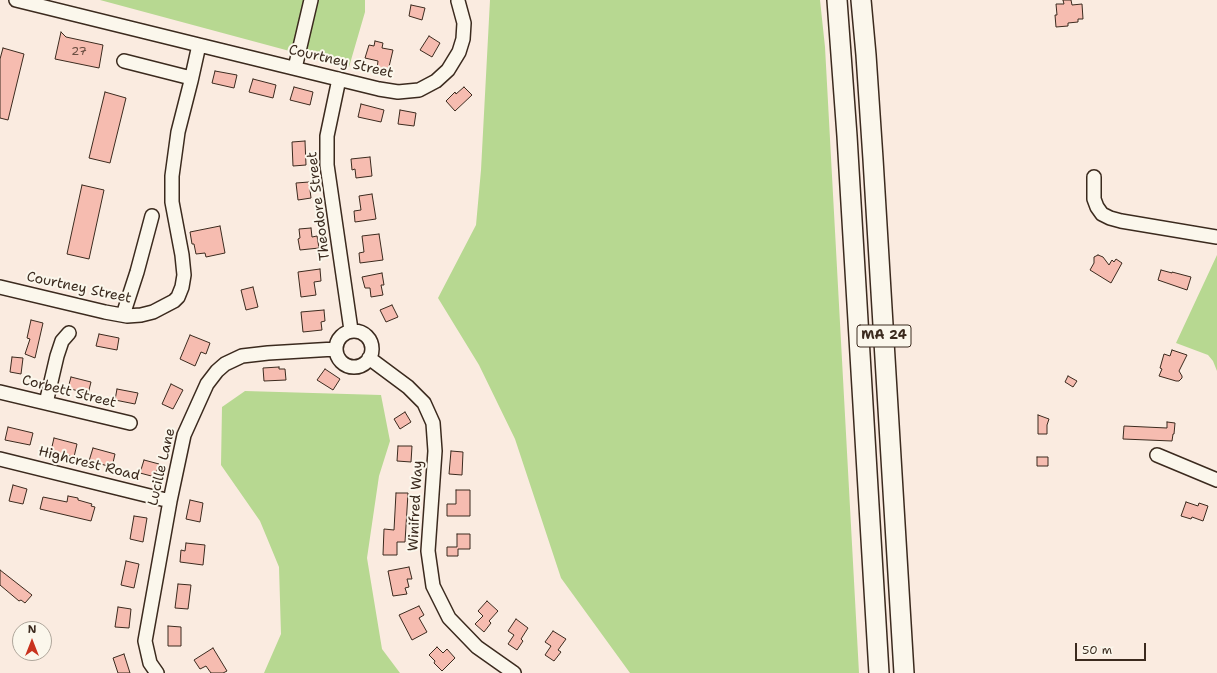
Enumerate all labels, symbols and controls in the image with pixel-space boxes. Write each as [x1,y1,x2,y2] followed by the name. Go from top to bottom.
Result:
[287,42,395,82] street label: Courtney Street
[71,45,87,59] house number: 27
[304,151,334,261] street label: Theodore Street
[25,269,133,307] street label: Courtney Street
[857,325,911,347] road number: MA 24
[20,372,118,412] street label: Corbett Street
[145,426,179,508] street label: Lucille Lane
[37,443,141,485] street label: Highcrest Road
[405,460,427,552] street label: Winifred Way
[12,621,52,661] north arrow
[28,622,36,637] text: N
[1077,635,1148,661] scale bar
[1082,642,1112,658] text: 50 m

